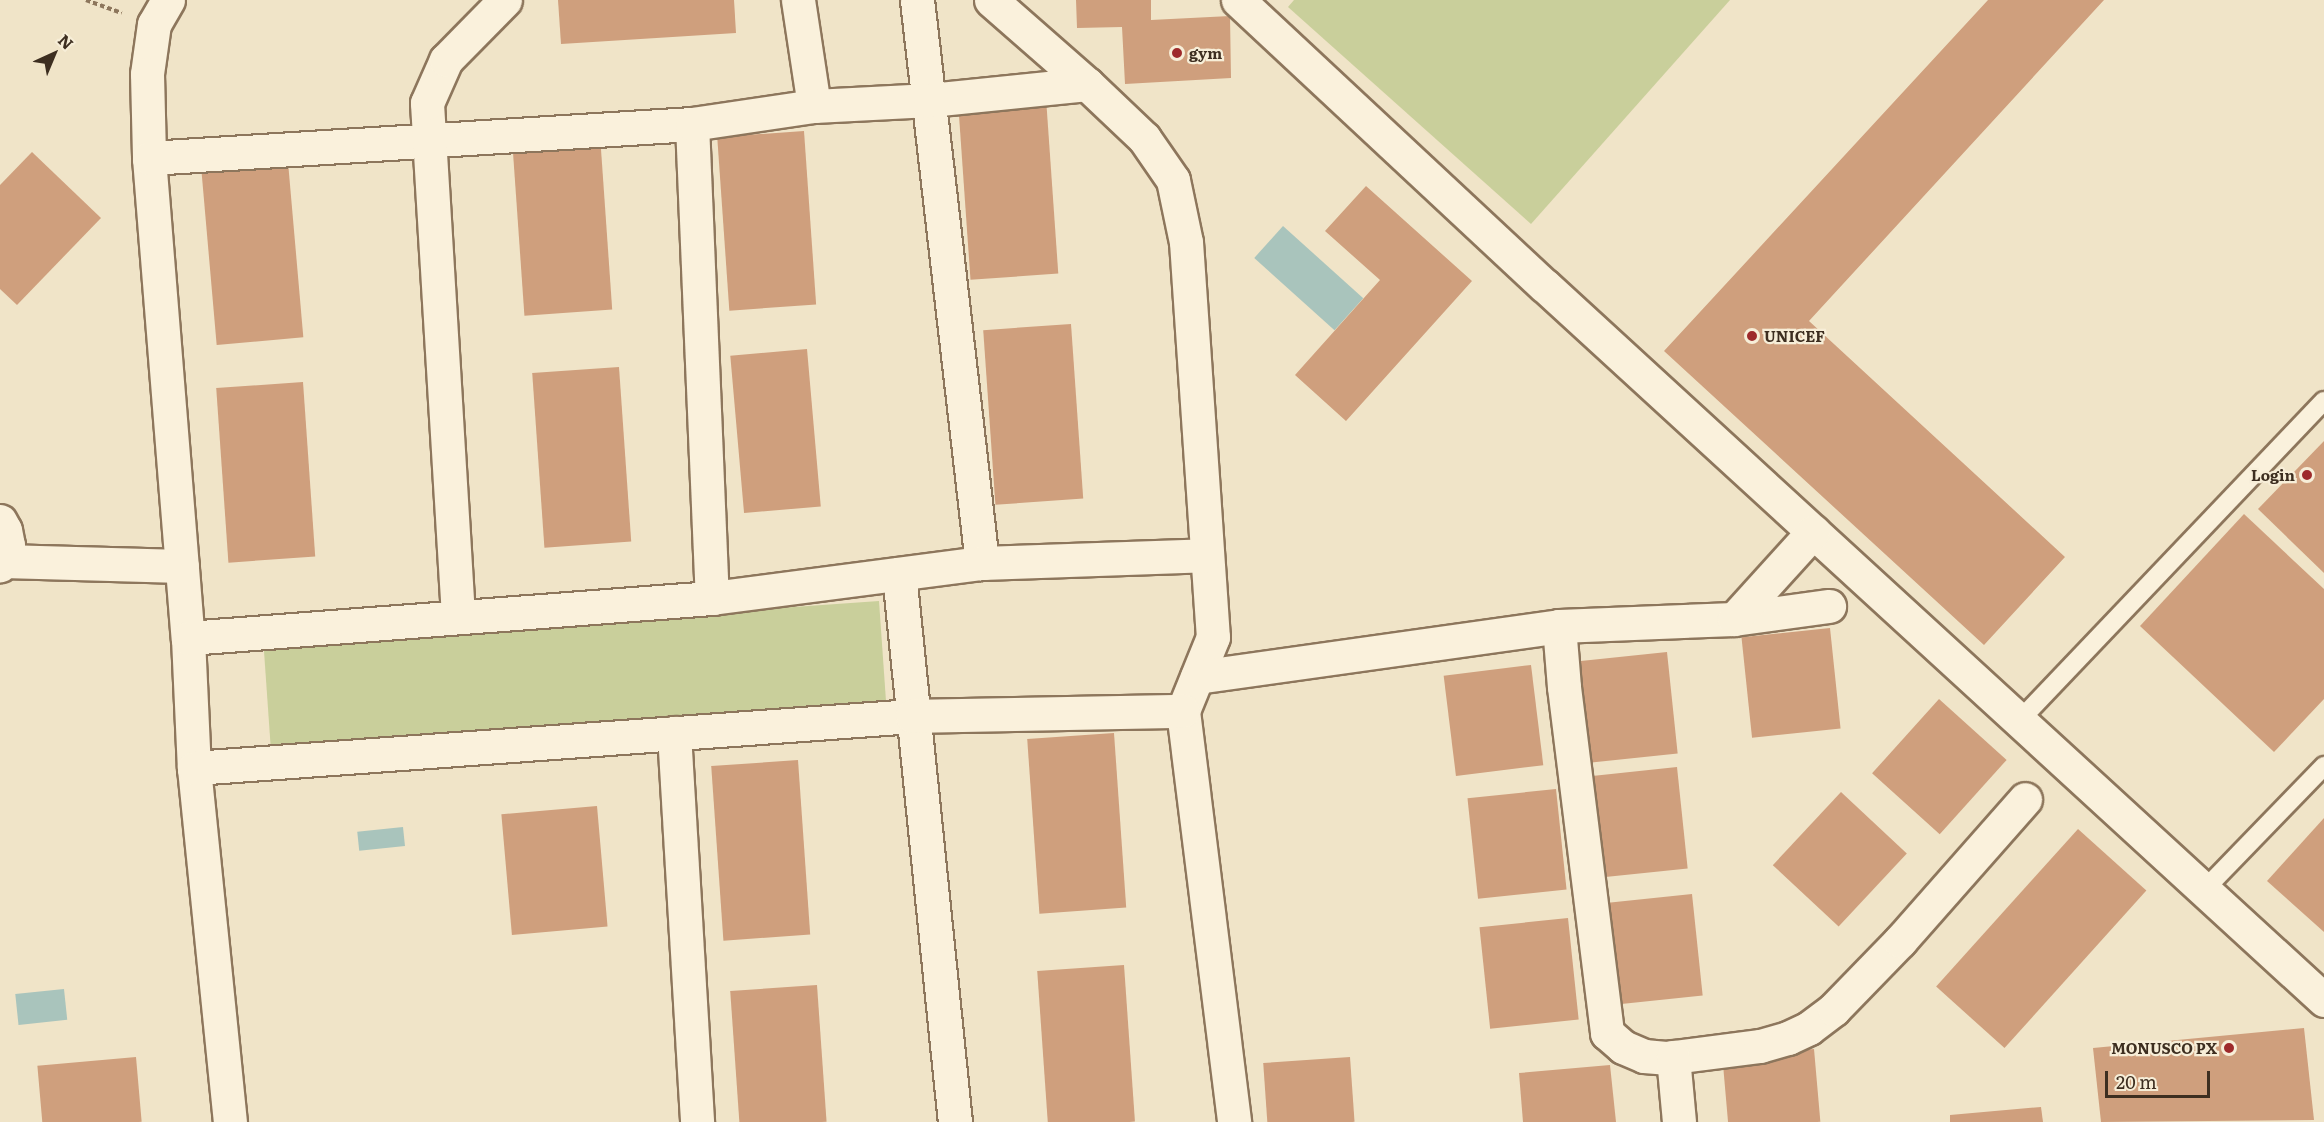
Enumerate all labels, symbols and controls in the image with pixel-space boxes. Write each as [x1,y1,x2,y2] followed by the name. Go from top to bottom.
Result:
[24,24,84,84] north arrow
[53,28,80,54] text: N
[1189,44,1222,62] place label: gym
[1170,46,1184,60] marker: gym
[1764,327,1825,345] place label: UNICEF
[1745,329,1759,343] marker: UNICEF
[2251,466,2295,484] place label: Login
[2300,468,2314,482] marker: Login
[2111,1039,2217,1057] place label: MONUSCO PX
[2222,1041,2236,1055] marker: MONUSCO PX
[2108,1059,2213,1097] scale bar
[2116,1068,2157,1095] text: 20 m

